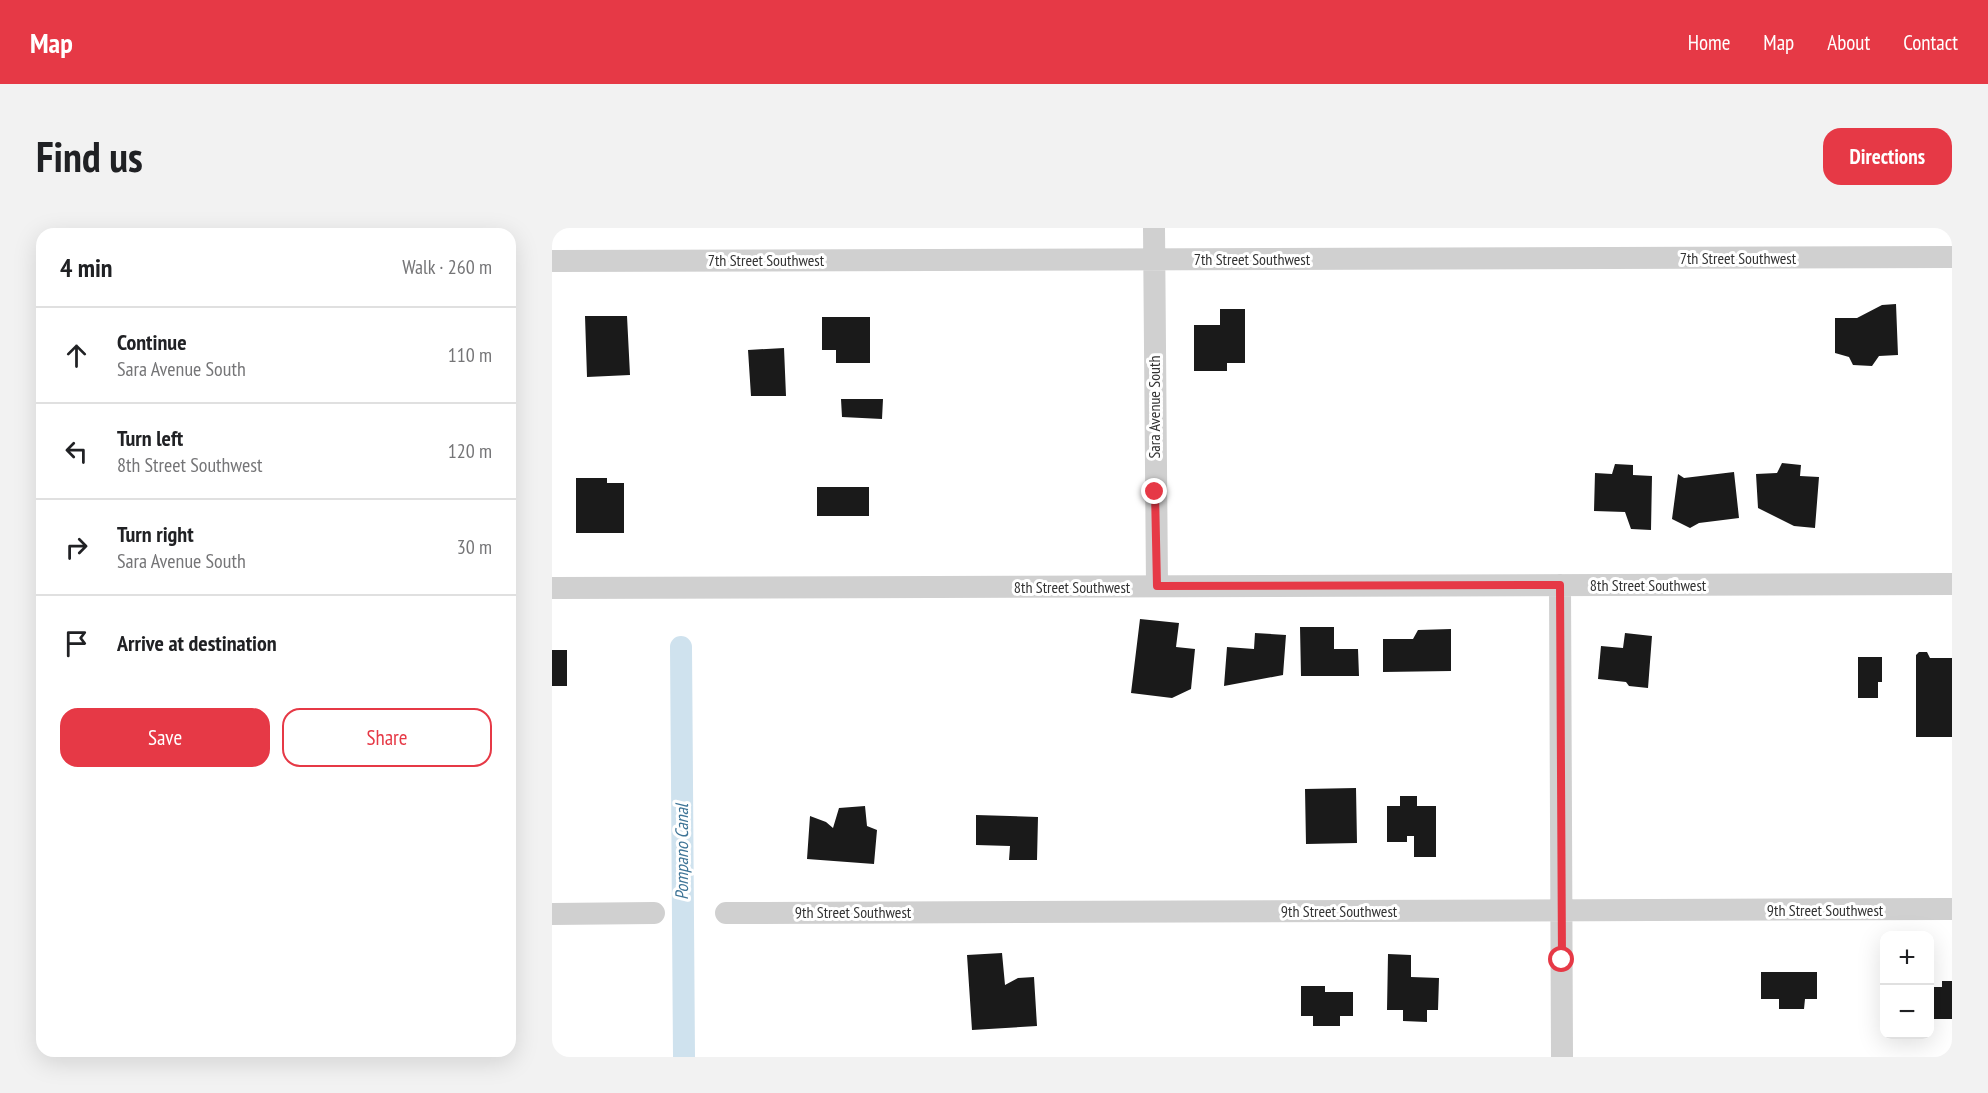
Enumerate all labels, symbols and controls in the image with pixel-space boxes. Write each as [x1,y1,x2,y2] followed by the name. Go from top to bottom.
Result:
[30,24,73,61] text: Map
[1688,29,1730,56] text: Home
[1763,29,1794,56] text: Map
[1827,29,1870,56] text: About
[1903,29,1958,56] text: Contact
[1823,128,1952,185] button: Directions
[36,129,143,184] text: Find us
[1680,248,1797,268] street label: 7th Street Southwest
[1194,249,1311,269] street label: 7th Street Southwest
[708,250,825,270] street label: 7th Street Southwest
[60,251,113,284] text: 4 min
[402,254,492,280] text: Walk · 260 m
[117,328,187,356] text: Continue
[60,339,93,372] icon: ahead
[448,342,492,368] text: 110 m
[117,356,246,382] text: Sara Avenue South
[1144,356,1164,459] street label: Sara Avenue South
[117,424,183,452] text: Turn left
[60,435,93,468] icon: left
[448,438,492,464] text: 120 m
[117,452,263,478] text: 8th Street Southwest
[1141,478,1167,504] route end
[117,520,194,548] text: Turn right
[60,531,93,564] icon: right
[457,534,492,560] text: 30 m
[117,548,246,574] text: Sara Avenue South
[1590,575,1707,595] street label: 8th Street Southwest
[1014,577,1131,597] street label: 8th Street Southwest
[60,627,93,660] icon: arrive
[117,629,277,657] text: Arrive at destination
[60,708,270,767] button: Save
[282,708,492,767] button: Share
[670,802,693,900] water label: Pompano Canal
[1767,900,1884,920] street label: 9th Street Southwest
[1281,901,1398,921] street label: 9th Street Southwest
[795,902,912,922] street label: 9th Street Southwest
[1880,931,1934,1039] map controls
[1880,931,1934,985] button: +
[1548,946,1574,972] route start
[1880,985,1934,1039] button: −

